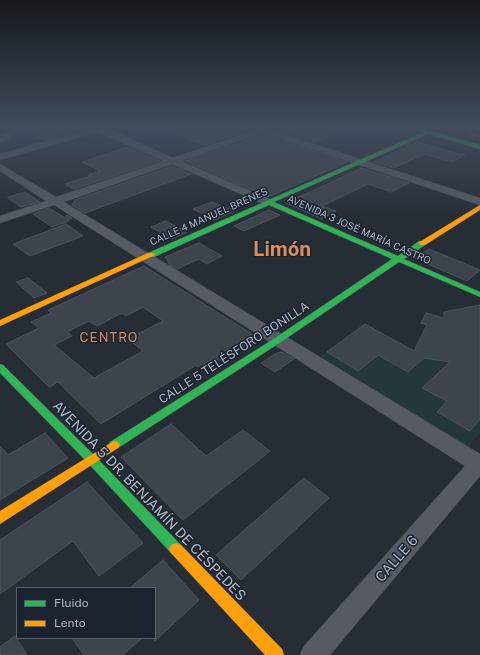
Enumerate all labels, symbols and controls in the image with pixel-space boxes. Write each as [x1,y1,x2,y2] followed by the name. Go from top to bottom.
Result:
[148,185,270,249] street label: CALLE 4 MANUEL BRENES
[285,193,433,267] street label: AVENIDA 3 JOSÉ MARÍA CASTRO
[253,238,311,262] district label: Limón
[156,299,312,407] street label: CALLE 5 TELÉSFORO BONILLA
[80,330,138,346] district label: CENTRO
[49,398,249,604] street label: AVENIDA 5 DR. BENJAMÍN DE CÉSPEDES
[372,532,422,586] street label: CALLE 6
[16,587,156,639] legend
[54,596,89,610] text: Fluido
[54,616,85,630] text: Lento

